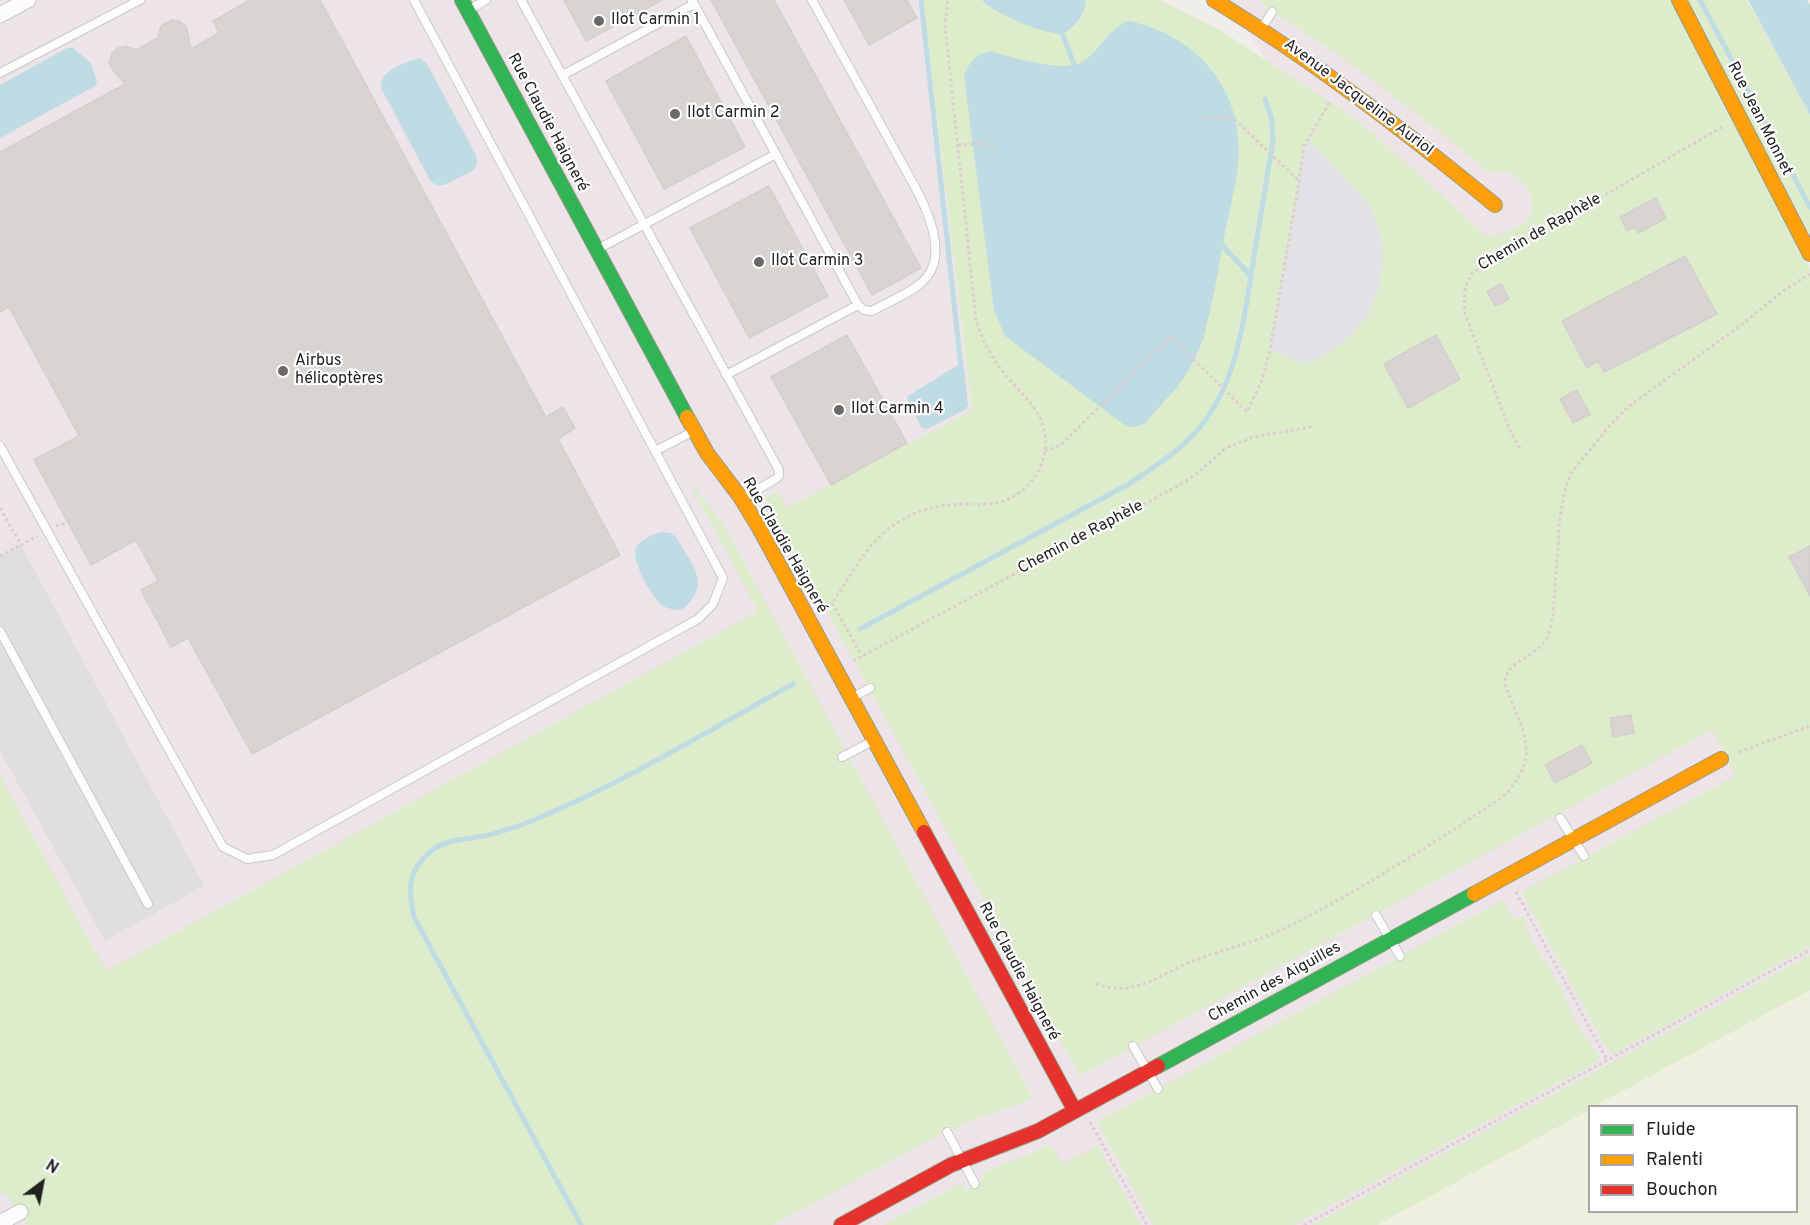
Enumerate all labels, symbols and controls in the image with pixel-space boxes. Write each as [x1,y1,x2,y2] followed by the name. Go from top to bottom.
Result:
[611,11,700,31] place label: Ilot Carmin 1
[592,14,606,28] marker: Ilot Carmin 1
[1279,35,1437,161] street label: Avenue Jacqueline Auriol
[502,51,592,195] street label: Rue Claudie Haigneré
[1722,59,1796,179] street label: Rue Jean Monnet
[687,104,780,124] place label: Ilot Carmin 2
[668,107,682,121] marker: Ilot Carmin 2
[1475,190,1605,276] street label: Chemin de Raphèle
[771,252,863,272] place label: Ilot Carmin 3
[752,255,766,269] marker: Ilot Carmin 3
[295,352,383,390] place label: Airbus hélicoptères
[276,364,290,378] marker: Airbus hélicoptères
[851,400,944,420] place label: Ilot Carmin 4
[832,403,846,417] marker: Ilot Carmin 4
[737,475,831,617] street label: Rue Claudie Haigneré
[1015,497,1147,579] street label: Chemin de Raphèle
[973,900,1063,1044] street label: Rue Claudie Haigneré
[1205,939,1345,1027] street label: Chemin des Aiguilles
[1588,1105,1798,1213] legend
[1646,1119,1695,1142] text: Fluide
[1646,1149,1703,1172] text: Ralenti
[12,1153,72,1213] north arrow
[41,1156,62,1179] text: N
[1646,1179,1718,1202] text: Bouchon

